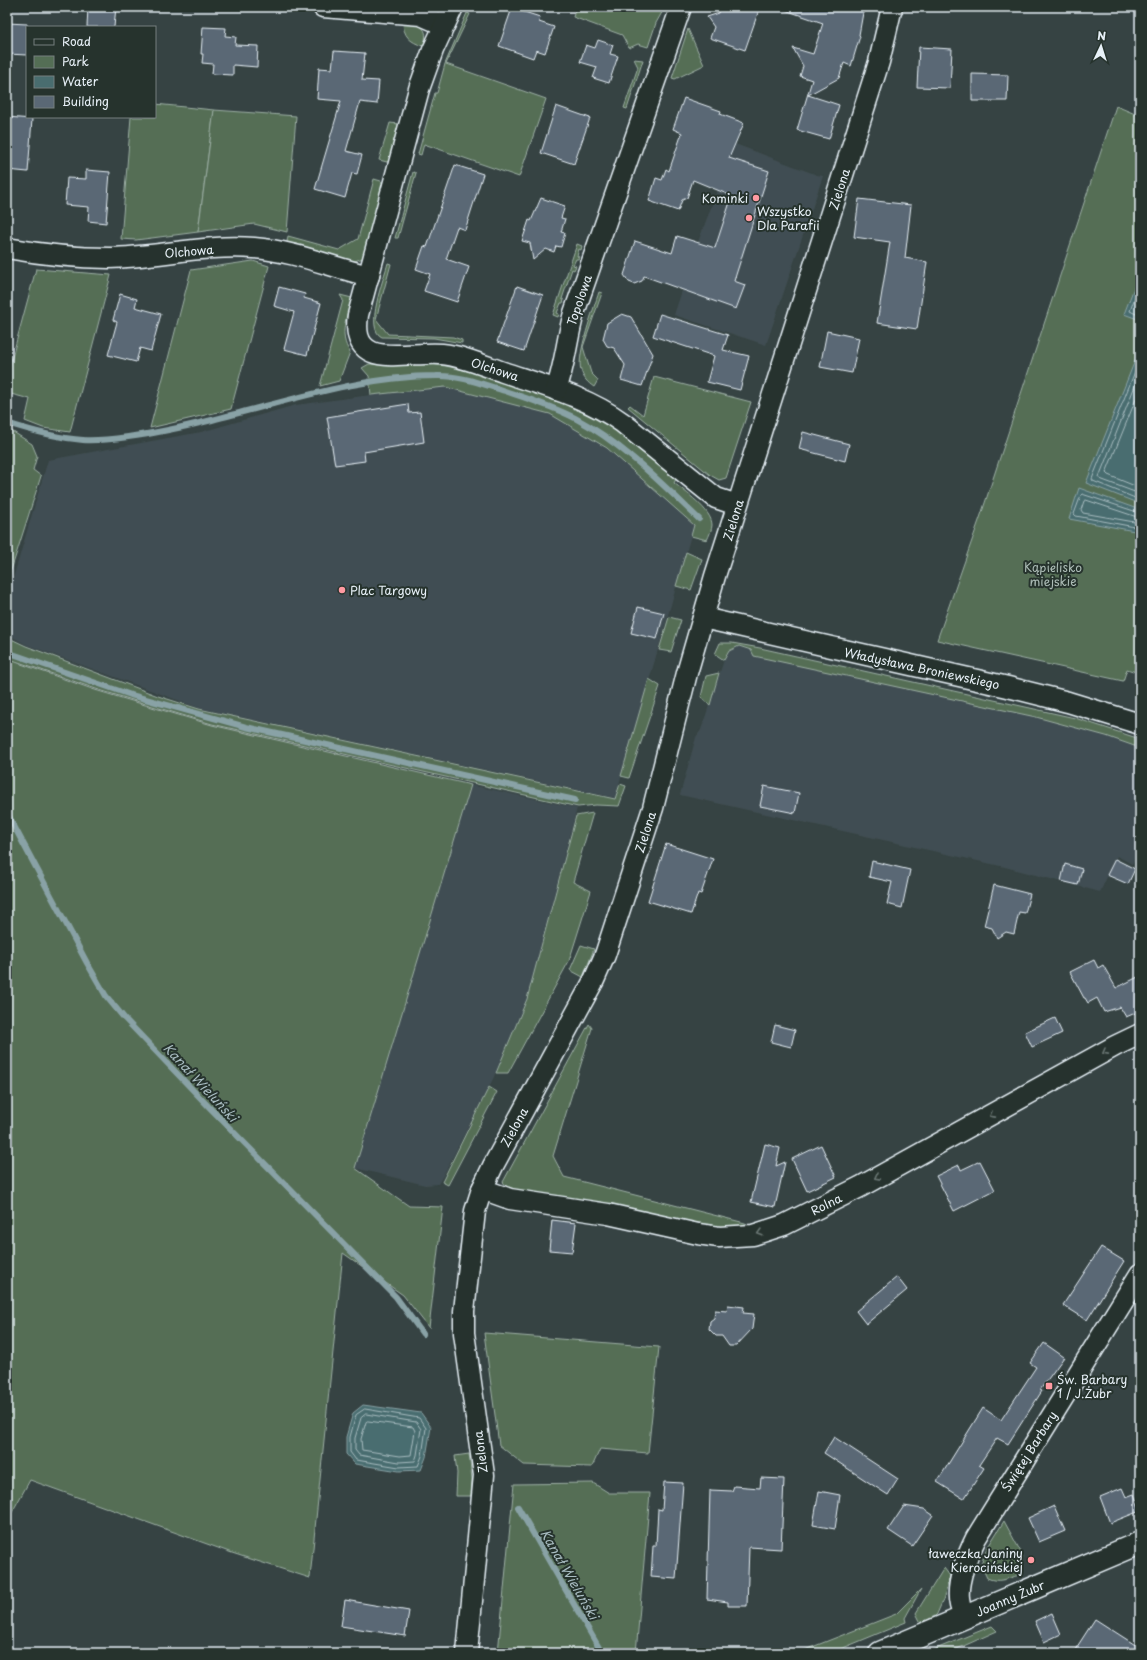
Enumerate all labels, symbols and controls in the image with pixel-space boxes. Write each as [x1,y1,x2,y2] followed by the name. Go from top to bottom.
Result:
[26,26,156,118] legend
[1081,26,1121,66] north arrow
[1097,27,1107,44] text: N
[62,32,91,50] text: Road
[62,52,89,70] text: Park
[62,72,99,90] text: Water
[62,92,109,110] text: Building
[824,165,854,212] street label: Zielona
[702,189,748,207] place label: Kominki
[751,193,761,203] marker: Kominki
[757,202,820,234] place label: Wszystko Dla Parafii
[744,213,754,223] marker: Wszystko Dla Parafii
[164,240,215,262] street label: Olchowa
[562,272,596,328] street label: Topolowa
[469,353,522,385] street label: Olchowa
[718,497,748,543] street label: Zielona
[1024,558,1082,590] park label: Kąpielisko miejskie
[350,581,427,599] place label: Plac Targowy
[337,585,347,595] marker: Plac Targowy
[843,643,1001,693] street label: Władysława Broniewskiego
[630,808,660,855] street label: Zielona
[159,1038,244,1127] water label: Kanał Wieluński
[1102,1047,1109,1054] one-way arrow
[496,1104,532,1150] street label: Zielona
[988,1110,996,1118] one-way arrow
[874,1173,882,1180] one-way arrow
[807,1188,845,1219] street label: Rolna
[757,1228,764,1237] one-way arrow
[1057,1370,1128,1402] place label: Św. Barbary 1 / J.Żubr
[1044,1381,1054,1391] marker: Św. Barbary 1 / J.Żubr
[997,1407,1061,1495] street label: Świętej Barbary
[468,1429,492,1474] street label: Zielona
[536,1525,605,1625] water label: Kanał Wieluński
[928,1544,1023,1576] place label: ławeczka Janiny Kierocińskiej
[1026,1555,1036,1565] marker: ławeczka Janiny Kierocińskiej
[973,1575,1048,1621] street label: Joanny Żubr

